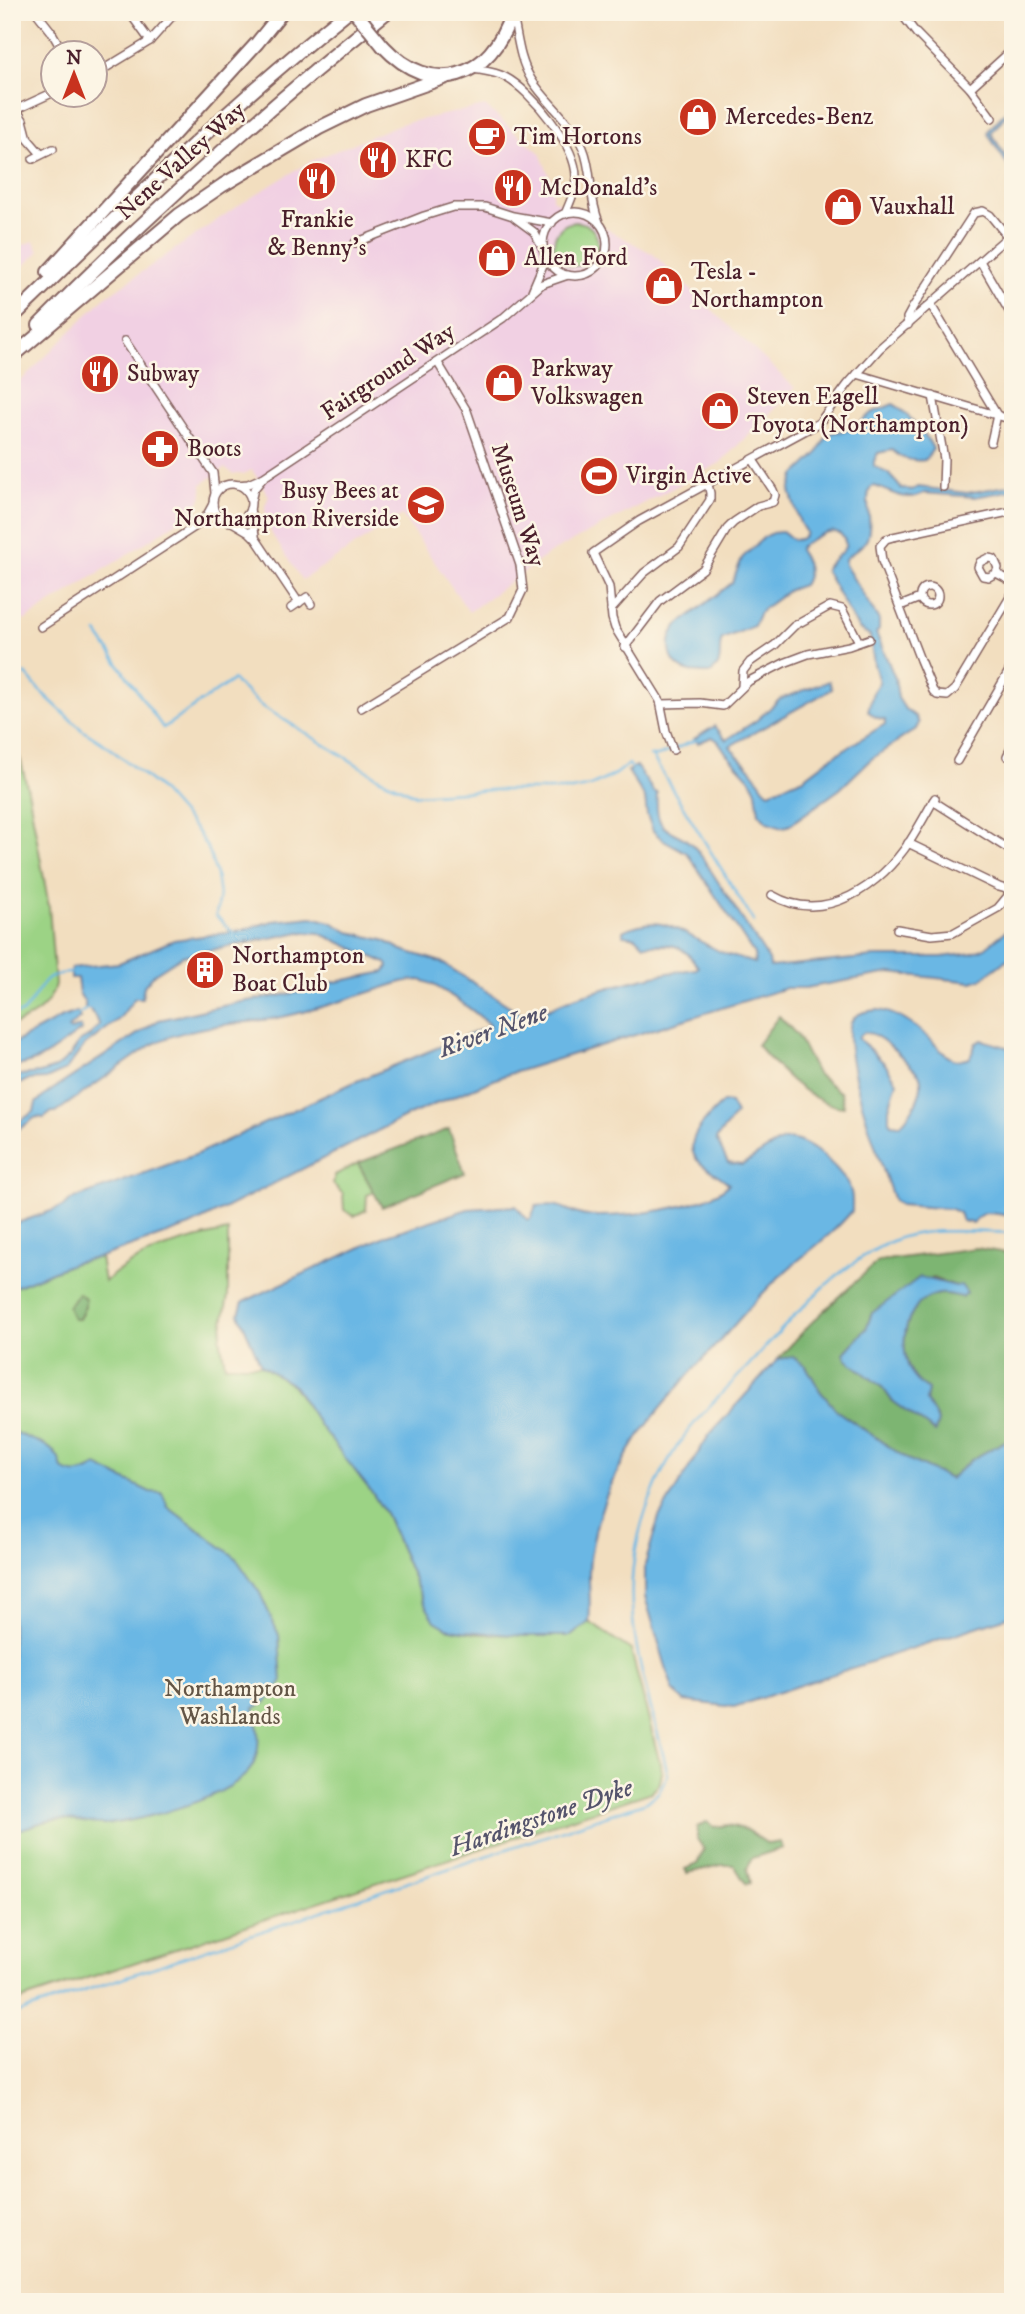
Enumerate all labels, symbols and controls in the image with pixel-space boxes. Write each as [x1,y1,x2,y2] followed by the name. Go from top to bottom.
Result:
[38,38,108,108] north arrow
[66,47,82,70] text: N
[110,95,252,227] street label: Nene Valley Way
[677,96,719,138] shop icon: Mercedes-Benz
[725,102,874,132] place label: Mercedes-Benz
[466,116,508,158] cafe icon: Tim Hortons
[514,122,642,152] place label: Tim Hortons
[357,139,399,181] restaurant icon: KFC
[405,145,453,175] place label: KFC
[296,160,338,202] restaurant icon: Frankie & Benny's
[492,167,534,209] restaurant icon: McDonald's
[540,173,657,203] place label: McDonald's
[822,186,864,228] shop icon: Vauxhall
[869,192,955,222] place label: Vauxhall
[267,205,367,263] place label: Frankie & Benny's
[476,237,518,279] shop icon: Allen Ford
[524,243,628,273] place label: Allen Ford
[691,257,824,315] place label: Tesla - Northampton
[643,265,685,307] shop icon: Tesla - Northampton
[315,316,461,428] street label: Fairground Way
[79,353,121,395] restaurant icon: Subway
[530,354,644,412] place label: Parkway Volkswagen
[127,359,200,389] place label: Subway
[483,362,525,404] shop icon: Parkway Volkswagen
[747,382,969,440] place label: Steven Eagell Toyota (Northampton)
[699,390,741,432] shop icon: Steven Eagell Toyota (Northampton)
[139,428,181,470] pharmacy icon: Boots
[187,434,241,464] place label: Boots
[484,440,552,571] street label: Museum Way
[578,455,620,497] sports icon: Virgin Active
[625,461,752,491] place label: Virgin Active
[174,476,399,534] place label: Busy Bees at Northampton Riverside
[405,484,447,526] school or university icon: Busy Bees at Northampton Riverside
[232,941,365,999] place label: Northampton Boat Club
[184,949,226,991] building icon: Northampton Boat Club
[433,996,553,1066] water label: River Nene
[164,1674,297,1732] park label: Northampton Washlands
[444,1771,638,1865] water label: Hardingstone Dyke

